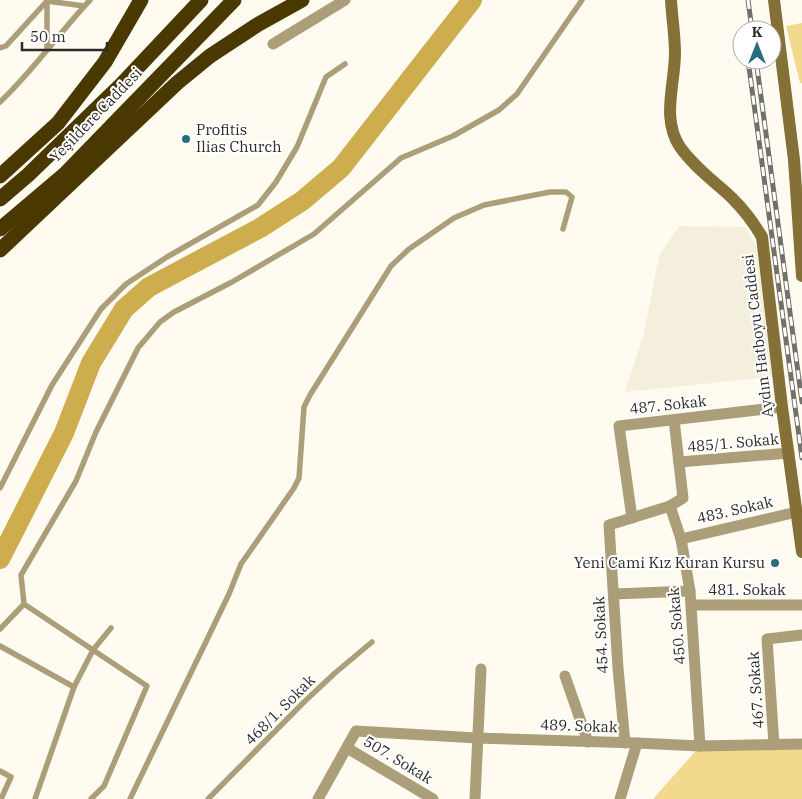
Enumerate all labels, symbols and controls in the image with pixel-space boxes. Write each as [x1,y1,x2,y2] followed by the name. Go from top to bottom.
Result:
[22,20,108,52] scale bar
[732,20,782,70] north arrow
[752,23,763,41] text: K
[30,27,66,46] text: 50 m
[46,63,146,166] street label: Yeşildere Caddesi
[196,120,282,156] place label: Profitis Ilias Church
[180,133,192,145] marker: Profitis Ilias Church
[738,253,777,419] street label: Aydın Hatboyu Caddesi
[628,391,708,418] street label: 487. Sokak
[686,429,780,456] street label: 485/1. Sokak
[695,491,775,527] street label: 483. Sokak
[574,553,765,572] place label: Yeni Cami Kız Kuran Kursu
[769,557,781,569] marker: Yeni Cami Kız Kuran Kursu
[708,580,786,599] street label: 481. Sokak
[664,586,689,665] street label: 450. Sokak
[589,596,612,674] street label: 454. Sokak
[743,650,768,729] street label: 467. Sokak
[240,670,319,749] street label: 468/1. Sokak
[540,715,618,736] street label: 489. Sokak
[360,731,437,788] street label: 507. Sokak

